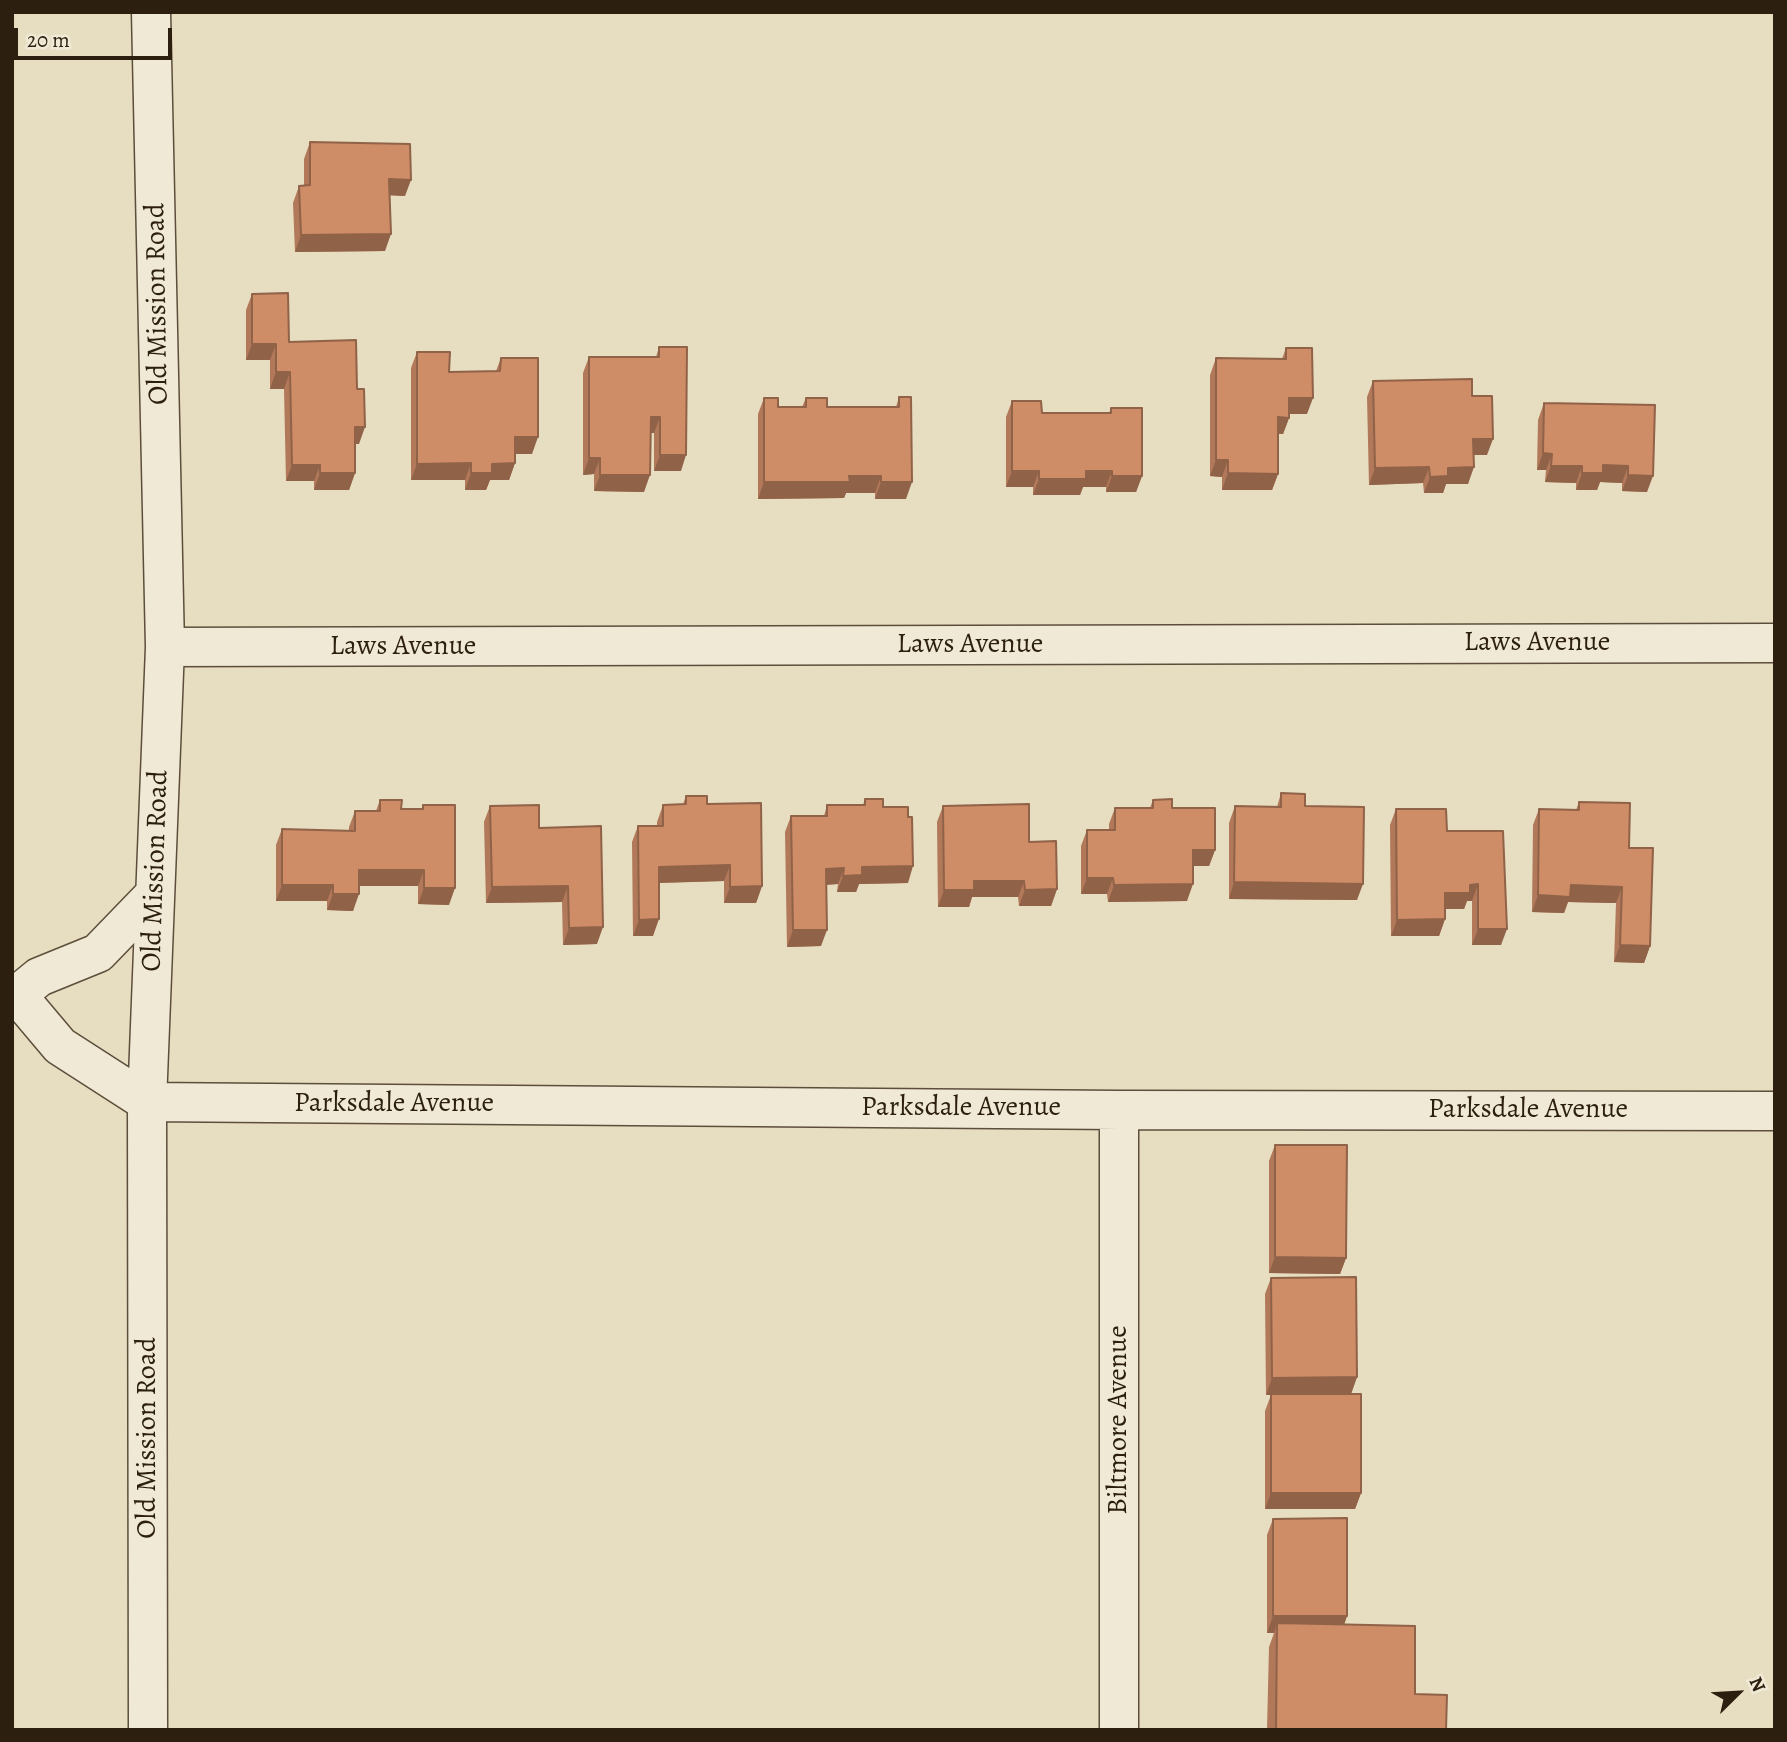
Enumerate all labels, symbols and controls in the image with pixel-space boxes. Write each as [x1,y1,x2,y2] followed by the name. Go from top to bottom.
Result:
[18,14,175,58] scale bar
[27,26,70,54] text: 20 m
[139,203,177,405] street label: Old Mission Road
[1464,626,1610,660] street label: Laws Avenue
[897,628,1043,662] street label: Laws Avenue
[330,630,476,664] street label: Laws Avenue
[136,770,176,972] street label: Old Mission Road
[294,1087,494,1121] street label: Parksdale Avenue
[861,1091,1061,1125] street label: Parksdale Avenue
[1428,1093,1628,1127] street label: Parksdale Avenue
[1102,1325,1136,1515] street label: Biltmore Avenue
[131,1337,165,1539] street label: Old Mission Road
[1703,1658,1773,1728] north arrow
[1742,1673,1772,1696] text: N

